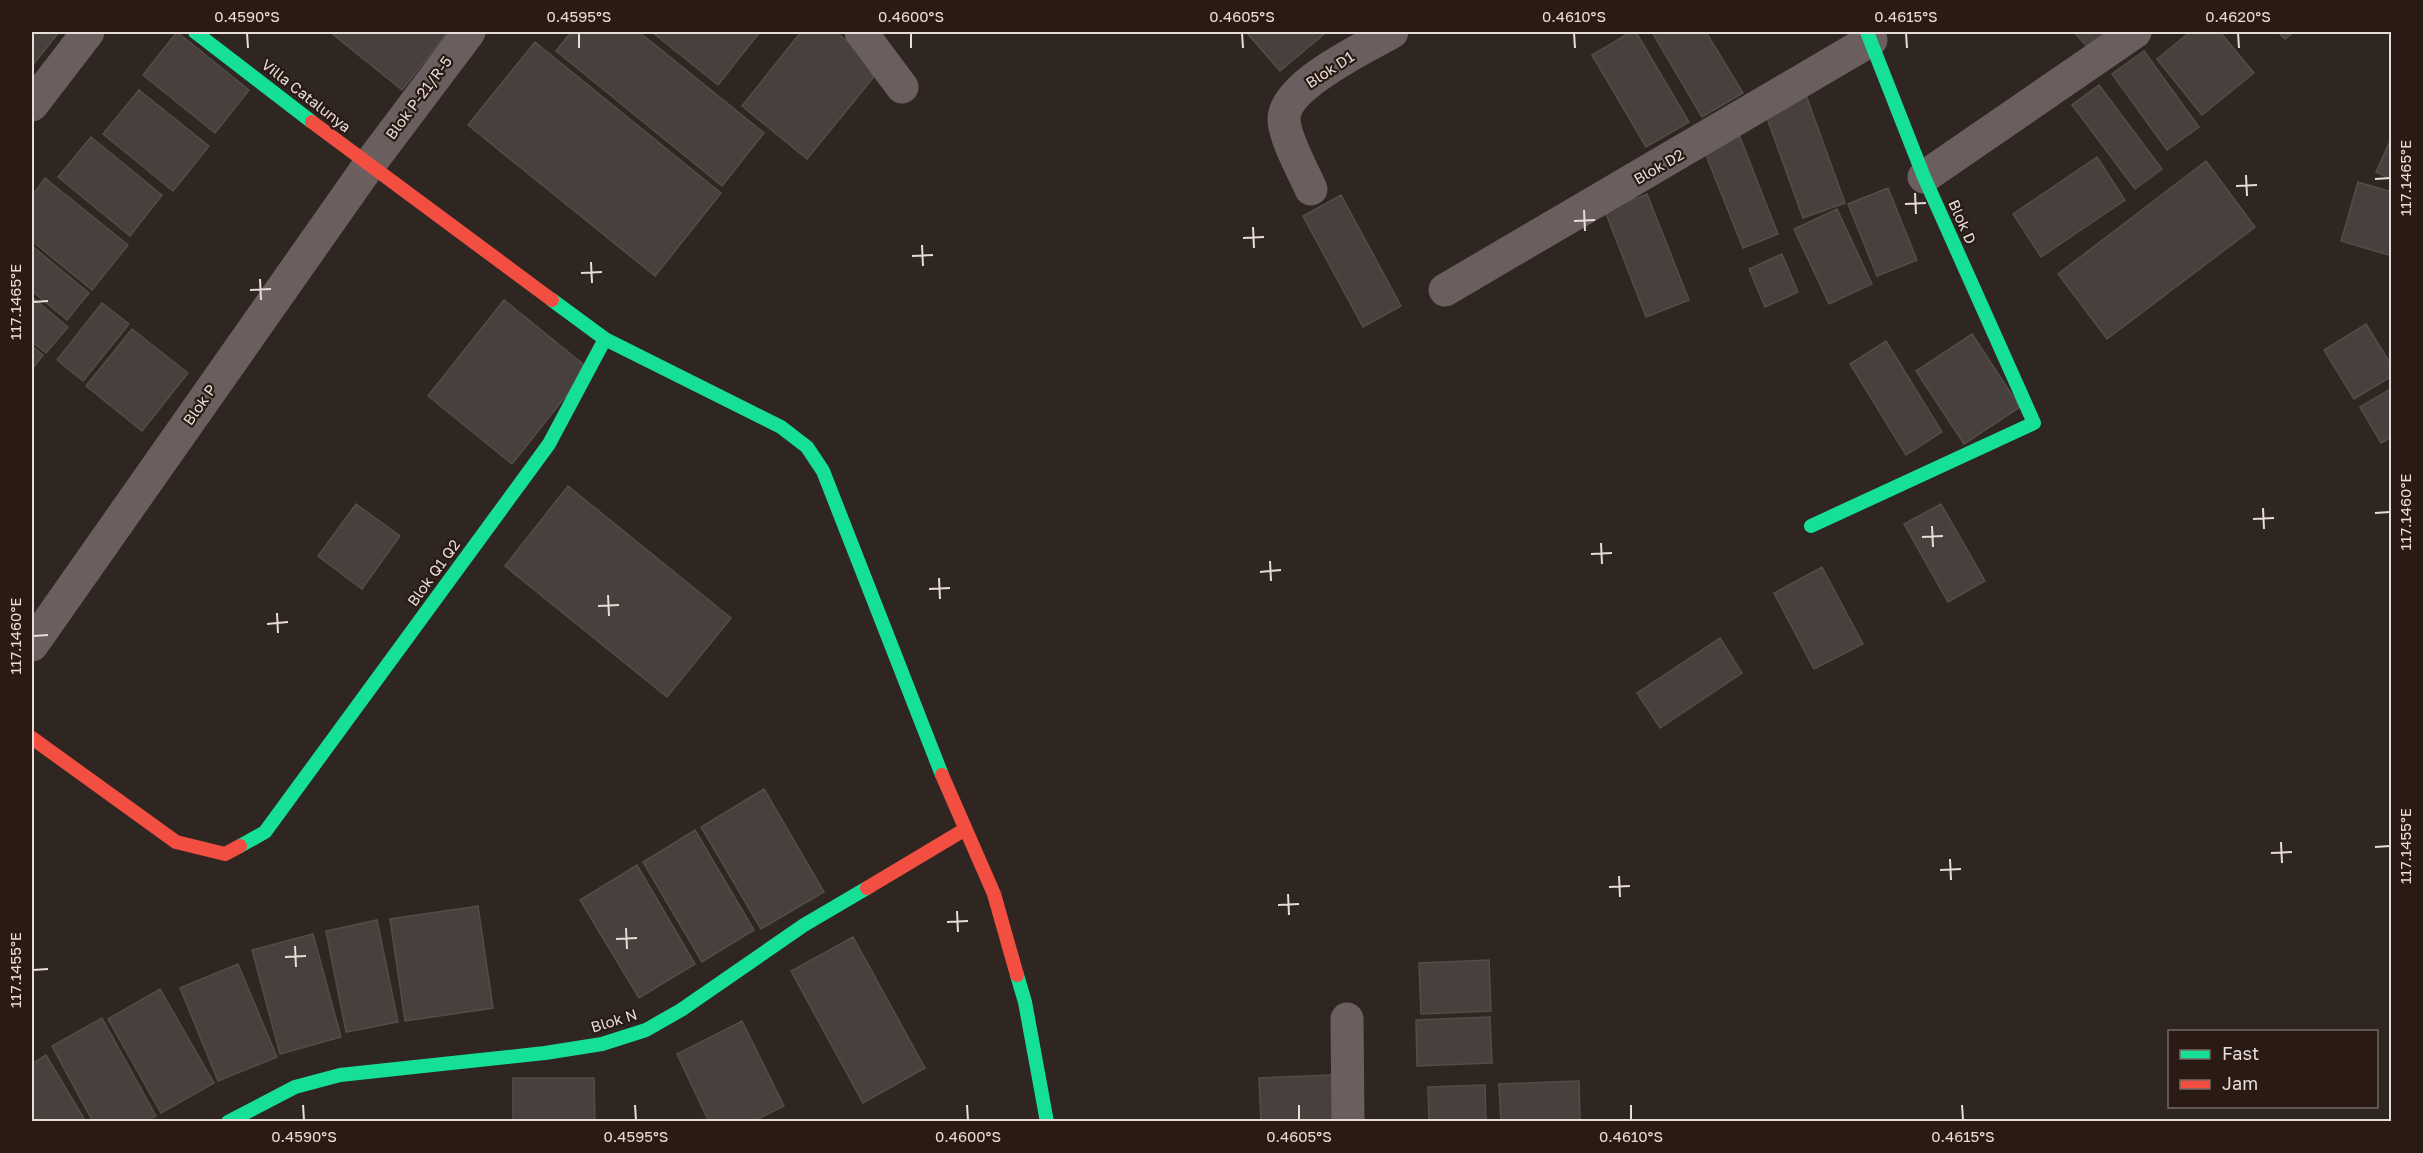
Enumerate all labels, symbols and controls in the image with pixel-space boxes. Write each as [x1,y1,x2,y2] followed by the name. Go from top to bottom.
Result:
[214,7,280,25] text: 0.4590°S
[547,7,611,25] text: 0.4595°S
[878,7,944,25] text: 0.4600°S
[1209,7,1275,25] text: 0.4605°S
[1542,7,1606,25] text: 0.4610°S
[1874,7,1938,25] text: 0.4615°S
[2205,7,2271,25] text: 0.4620°S
[1302,47,1357,91] street label: Blok D1
[381,52,455,142] street label: Blok P-21/R-5
[258,55,355,136] street label: Villa Catalunya
[2396,140,2414,216] text: 117.1465°E
[1630,145,1687,188] street label: Blok D2
[1945,197,1981,246] street label: Blok D
[6,264,24,340] text: 117.1465°E
[179,380,220,428] street label: Blok P
[2396,474,2414,550] text: 117.1460°E
[403,536,463,609] street label: Blok Q1 Q2
[6,598,24,674] text: 117.1460°E
[2396,808,2414,884] text: 117.1455°E
[6,932,24,1008] text: 117.1455°E
[588,1005,639,1036] street label: Blok N
[2168,1030,2378,1108] legend
[2222,1042,2259,1064] text: Fast
[2222,1072,2258,1094] text: Jam
[271,1127,337,1145] text: 0.4590°S
[604,1127,668,1145] text: 0.4595°S
[935,1127,1001,1145] text: 0.4600°S
[1266,1127,1332,1145] text: 0.4605°S
[1599,1127,1663,1145] text: 0.4610°S
[1931,1127,1995,1145] text: 0.4615°S

